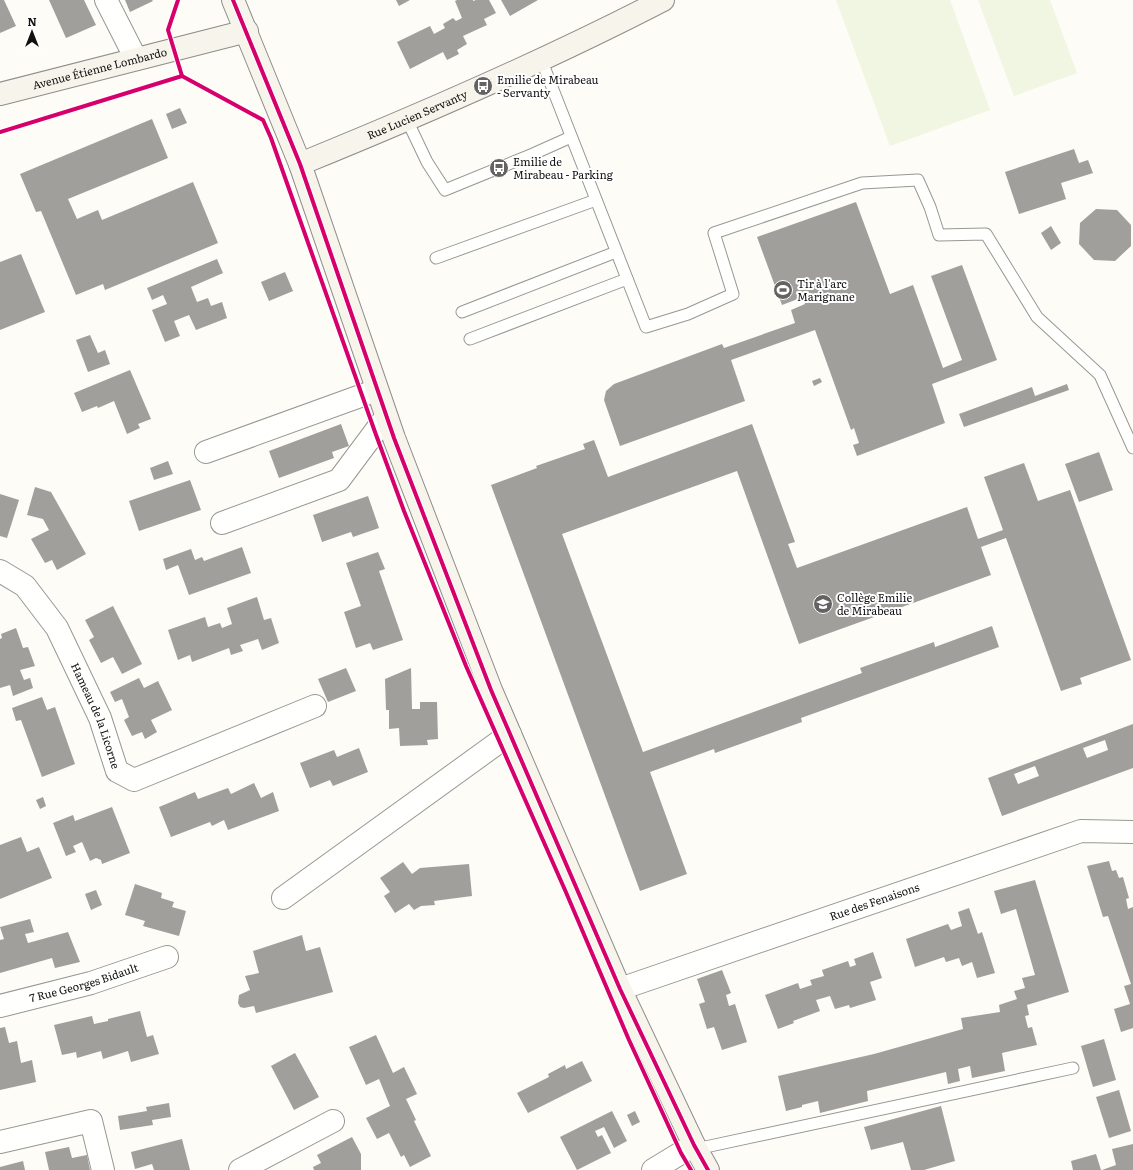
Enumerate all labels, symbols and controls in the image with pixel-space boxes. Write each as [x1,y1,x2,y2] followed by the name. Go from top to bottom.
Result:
[12,12,52,52] north arrow
[27,13,37,29] text: N
[31,43,168,92] street label: Avenue Étienne Lombardo
[497,71,599,100] place label: Emilie de Mirabeau - Servanty
[472,75,494,97] bus stop icon: Emilie de Mirabeau - Servanty
[364,85,470,143] street label: Rue Lucien Servanty
[513,153,614,182] place label: Emilie de Mirabeau - Parking
[488,157,510,179] bus stop icon: Emilie de Mirabeau - Parking
[797,275,855,304] place label: Tir à l'arc Marignane
[772,279,794,301] sports icon: Tir à l'arc Marignane
[837,589,912,618] place label: Collège Emilie de Mirabeau
[812,593,834,615] school or university icon: Collège Emilie de Mirabeau
[68,660,125,771] street label: Hameau de la Licorne
[827,878,921,924] street label: Rue des Fenaisons
[28,958,141,1005] street label: 7 Rue Georges Bidault

